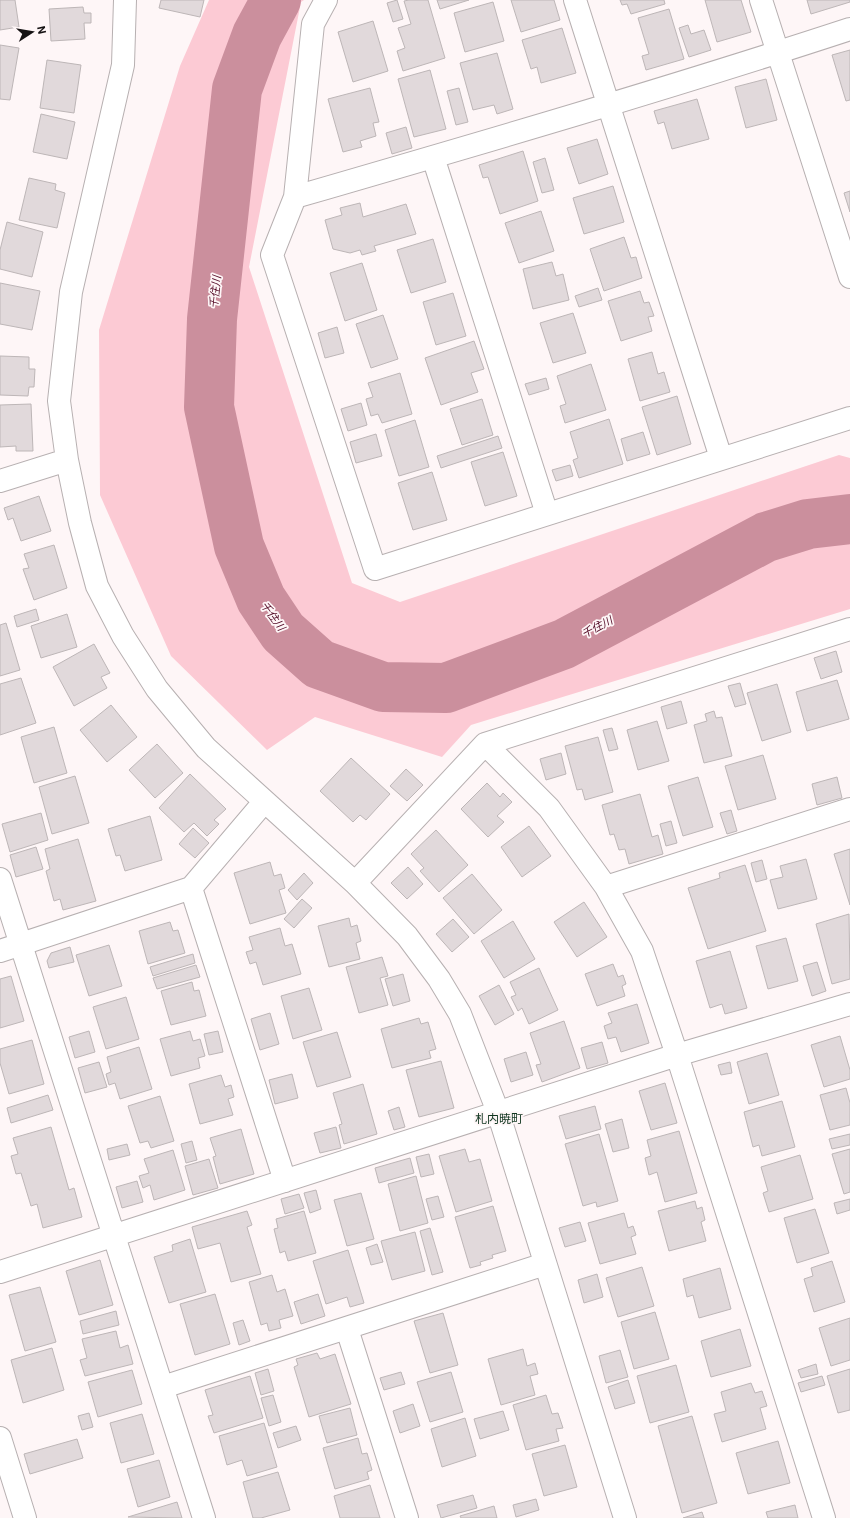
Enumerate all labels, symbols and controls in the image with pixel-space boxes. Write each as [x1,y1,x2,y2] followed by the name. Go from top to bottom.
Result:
[12,12,52,52] north arrow
[34,25,49,35] text: N
[207,274,224,309] water label: 千住川
[258,599,288,634] water label: 千住川
[580,613,616,641] water label: 千住川
[475,1112,523,1126] district label: 札内暁町

